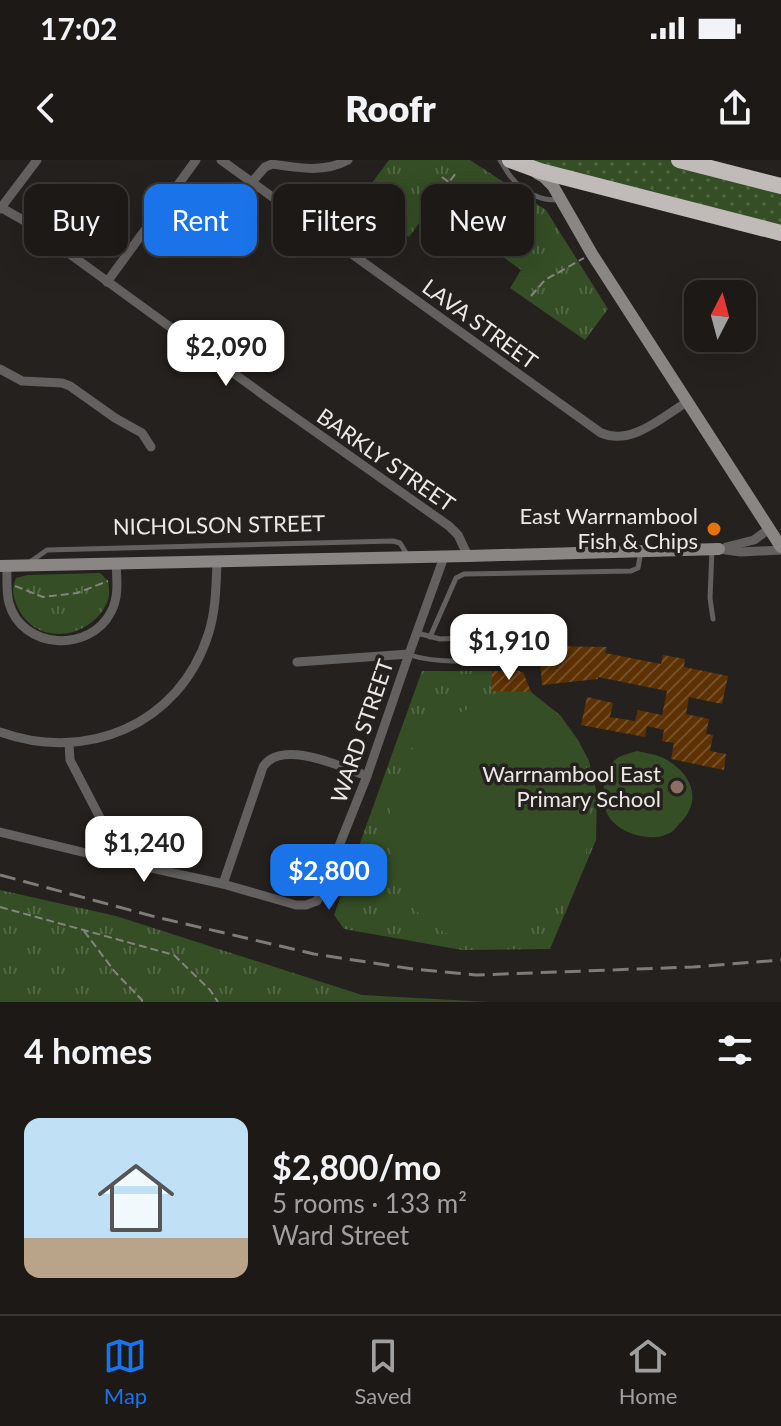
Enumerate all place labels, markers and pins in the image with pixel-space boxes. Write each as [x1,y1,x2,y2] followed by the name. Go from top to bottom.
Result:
[161,320,291,388] pin: $2,090
[519,502,698,554] place label: East Warrnambool Fish & Chips
[705,520,723,538] marker: East Warrnambool Fish & Chips
[444,614,574,682] pin: $1,910
[482,760,661,812] place label: Warrnambool East Primary School
[668,778,686,796] marker: Warrnambool East Primary School
[79,816,209,884] pin: $1,240
[264,844,394,912] pin: $2,800

